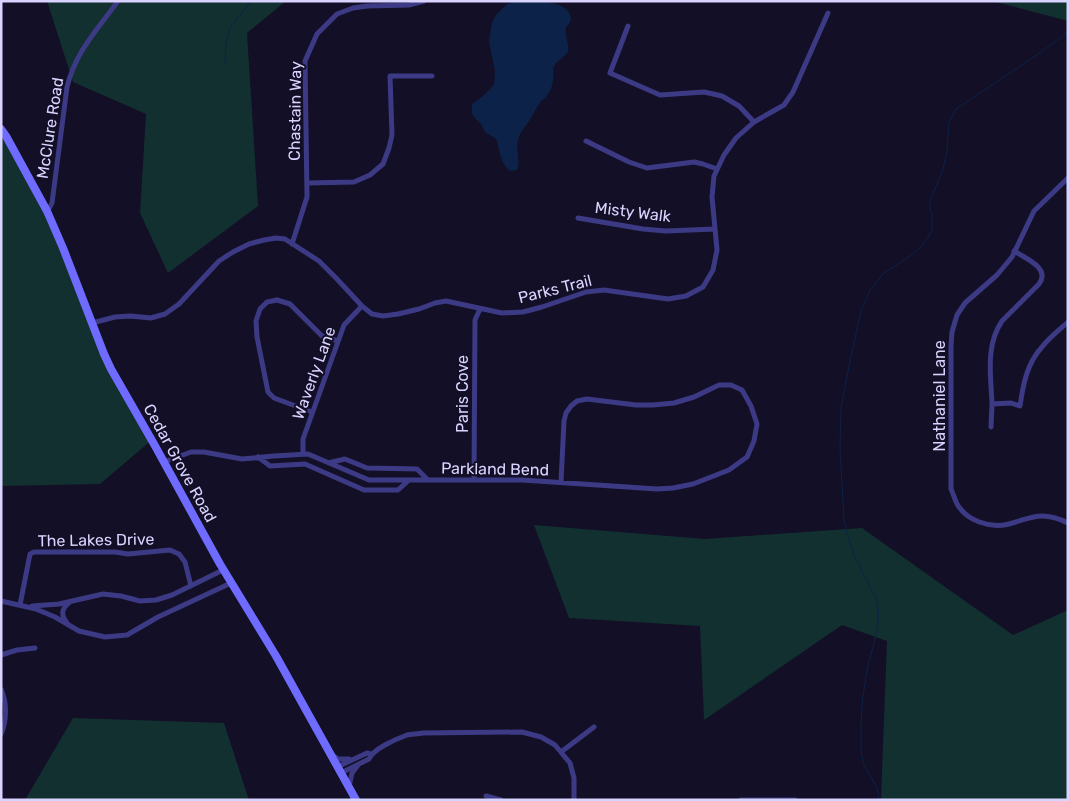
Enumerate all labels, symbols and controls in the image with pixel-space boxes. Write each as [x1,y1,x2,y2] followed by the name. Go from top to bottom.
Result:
[285,61,305,161] street label: Chastain Way
[33,76,67,180] street label: McClure Road
[594,198,673,226] street label: Misty Walk
[516,271,594,307] street label: Parks Trail
[288,324,340,422] street label: Waverly Lane
[930,340,949,452] street label: Nathaniel Lane
[453,355,472,433] street label: Paris Cove
[140,400,220,526] street label: Cedar Grove Road
[441,459,549,479] street label: Parkland Bend
[37,529,155,551] street label: The Lakes Drive

